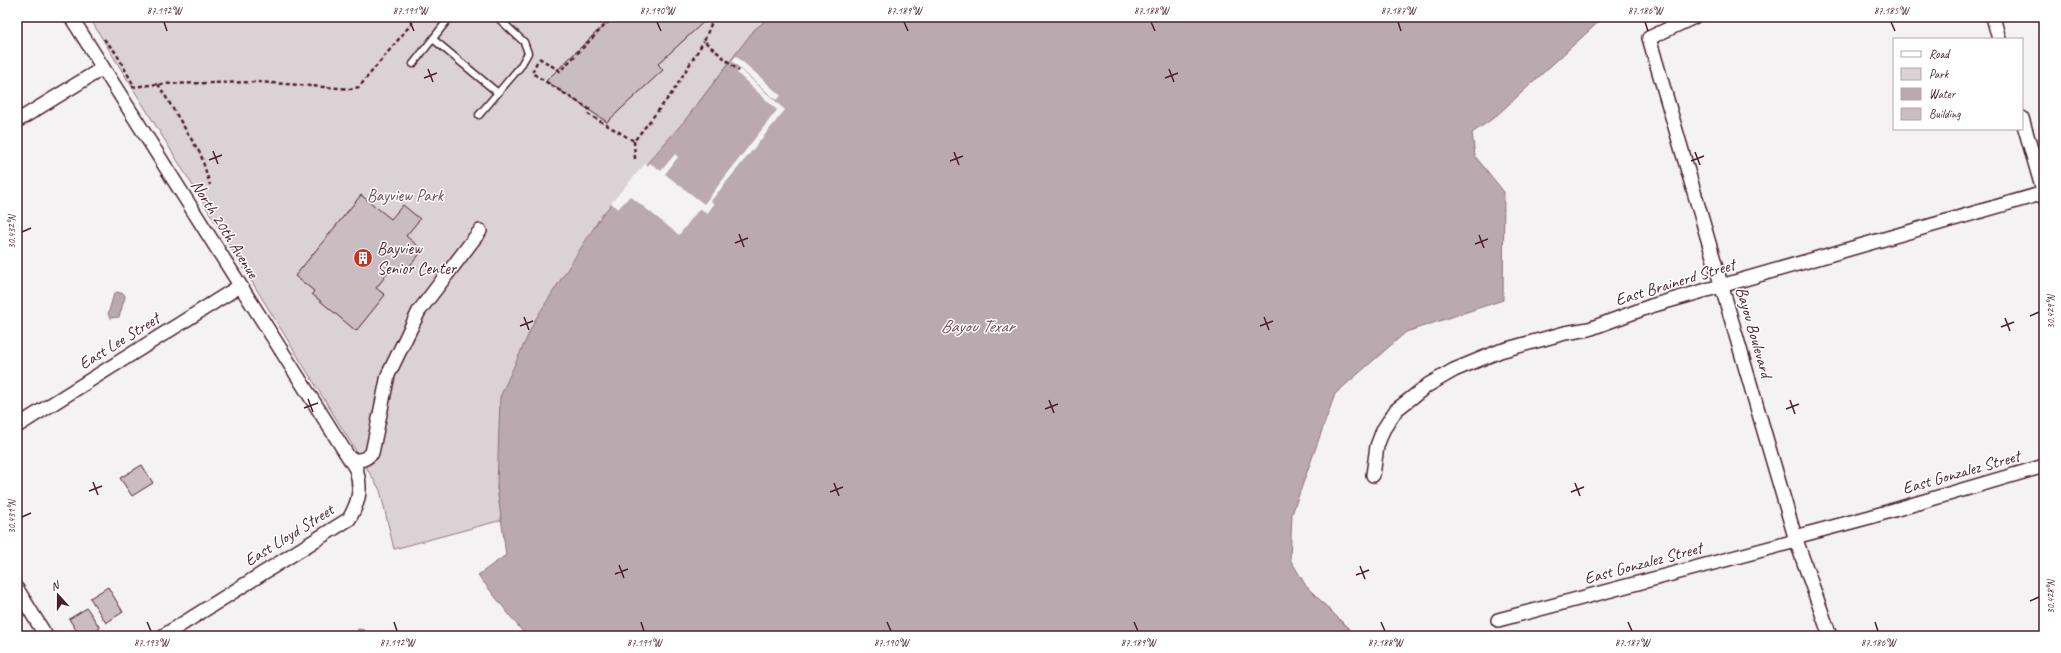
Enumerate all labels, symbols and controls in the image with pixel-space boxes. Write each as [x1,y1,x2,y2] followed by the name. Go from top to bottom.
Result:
[147,4,183,17] text: 87.192°W
[393,4,429,17] text: 87.191°W
[640,4,676,17] text: 87.190°W
[887,4,923,17] text: 87.189°W
[1134,4,1170,17] text: 87.188°W
[1381,4,1417,17] text: 87.187°W
[1628,4,1664,17] text: 87.186°W
[1874,4,1910,17] text: 87.185°W
[1893,38,2023,130] legend
[1929,46,1951,62] text: Road
[1929,66,1950,82] text: Park
[1929,86,1957,102] text: Water
[1929,106,1961,122] text: Building
[187,176,264,283] street label: North 20th Avenue
[367,185,445,206] park label: Bayview Park
[5,213,18,249] text: 30.432°N
[377,238,458,279] place label: Bayview Senior Center
[352,247,374,269] building icon: Bayview Senior Center
[1613,253,1740,310] street label: East Brainerd Street
[1731,284,1778,382] street label: Bayou Boulevard
[2044,293,2057,329] text: 30.429°N
[75,307,165,374] street label: East Lee Street
[941,315,1017,337] water label: Bayou Texar
[1900,445,2024,499] street label: East Gonzalez Street
[5,498,18,534] text: 30.431°N
[240,498,340,571] street label: East Lloyd Street
[1582,537,1706,589] street label: East Gonzalez Street
[38,575,78,615] north arrow
[49,577,62,593] text: N
[2044,578,2057,614] text: 30.428°N
[134,636,170,649] text: 87.193°W
[380,636,416,649] text: 87.192°W
[627,636,663,649] text: 87.191°W
[874,636,910,649] text: 87.190°W
[1121,636,1157,649] text: 87.189°W
[1368,636,1404,649] text: 87.188°W
[1615,636,1651,649] text: 87.187°W
[1861,636,1897,649] text: 87.186°W

